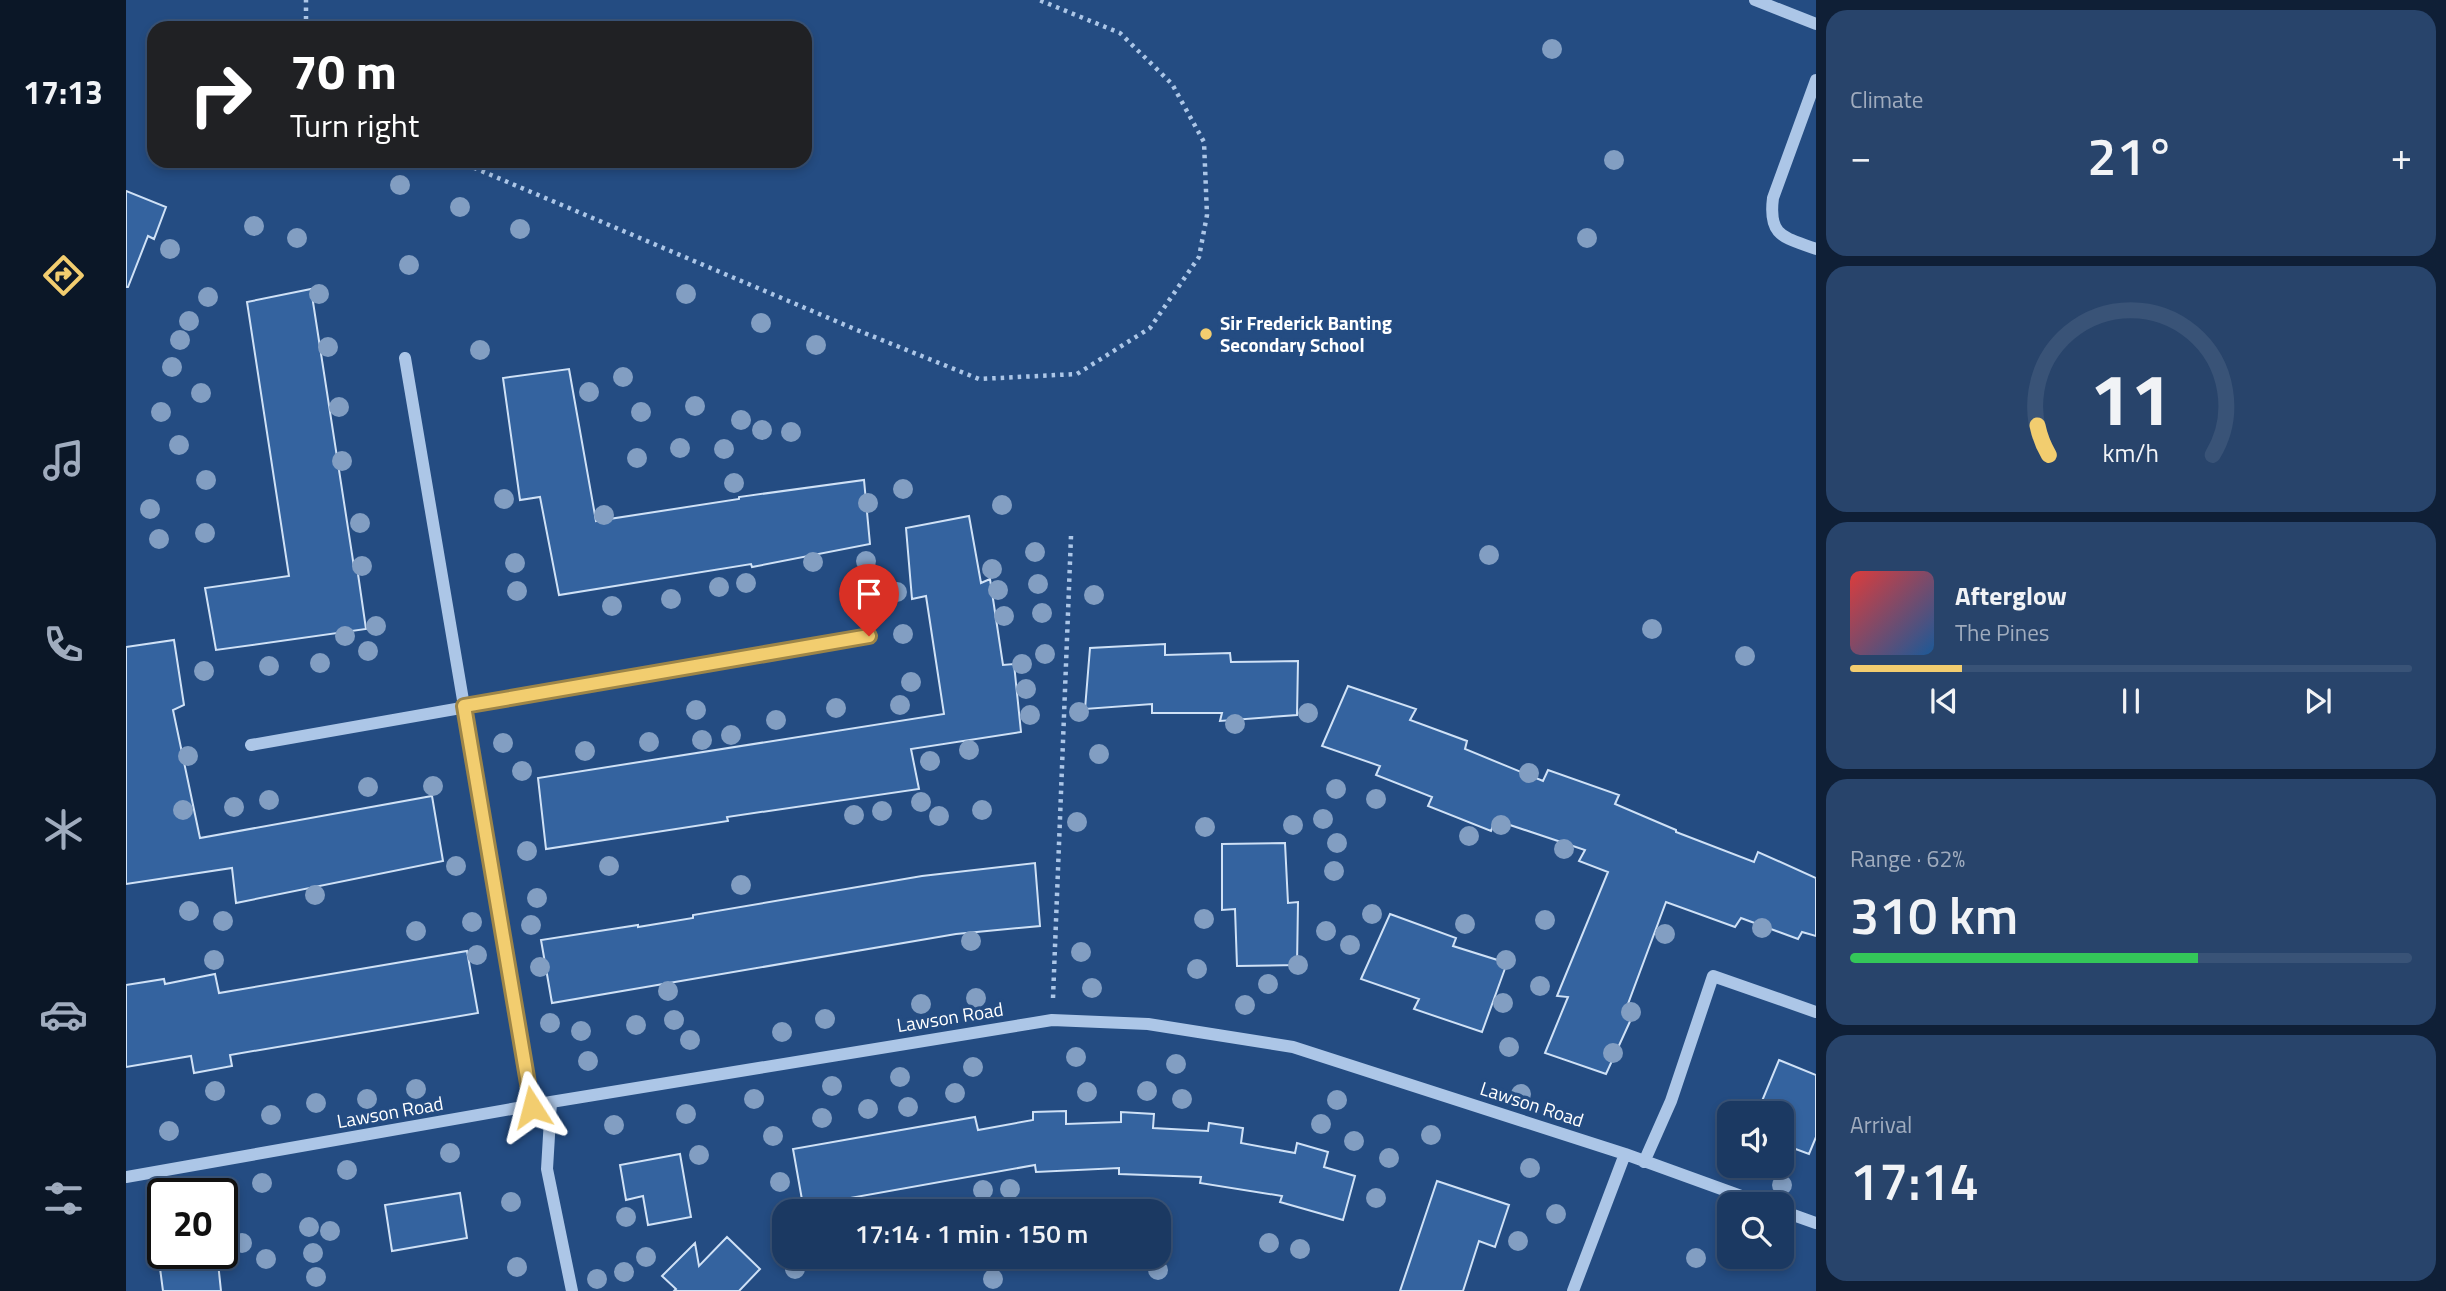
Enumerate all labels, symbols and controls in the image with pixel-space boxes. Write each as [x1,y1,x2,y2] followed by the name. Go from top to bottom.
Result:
[290,33,397,108] text: 70 m
[175,49,266,140] icon: right
[23,68,103,116] text: 17:13
[1850,82,1923,117] text: Climate
[290,101,419,149] text: Turn right
[2087,116,2175,195] text: 21°
[1850,127,1871,185] text: −
[2391,127,2412,185] text: +
[39,251,88,300] icon: directions
[1220,308,1392,359] place label: Sir Frederick Banting Secondary School
[1198,326,1214,342] marker: Sir Frederick Banting Secondary School
[2090,344,2172,454] text: 11
[2103,434,2159,472] text: km/h
[39,436,88,485] icon: music
[839,564,899,636] pin
[850,575,888,613] icon: arrive
[1955,576,2067,615] text: Afterglow
[1955,615,2049,650] text: The Pines
[39,620,88,669] icon: phone
[1925,682,1963,720] icon: previous
[2112,682,2150,720] icon: pause
[2299,682,2337,720] icon: next
[39,805,88,854] icon: climate
[1850,841,1965,876] text: Range · 62%
[1850,875,2018,954] text: 310 km
[39,990,88,1039] icon: car
[895,994,1005,1039] street label: Lawson Road
[495,1070,569,1144] position arrow
[1477,1073,1588,1134] street label: Lawson Road
[335,1088,445,1135] street label: Lawson Road
[1717,1101,1794,1269] map controls
[1717,1101,1794,1178] button: sound
[1850,1107,1912,1142] text: Arrival
[1850,1141,1979,1220] text: 17:14
[39,1174,88,1223] icon: filters
[147,1178,238,1269] speed limit sign: 20
[1717,1192,1794,1269] button: search
[855,1214,1088,1253] text: 17:14 · 1 min · 150 m

